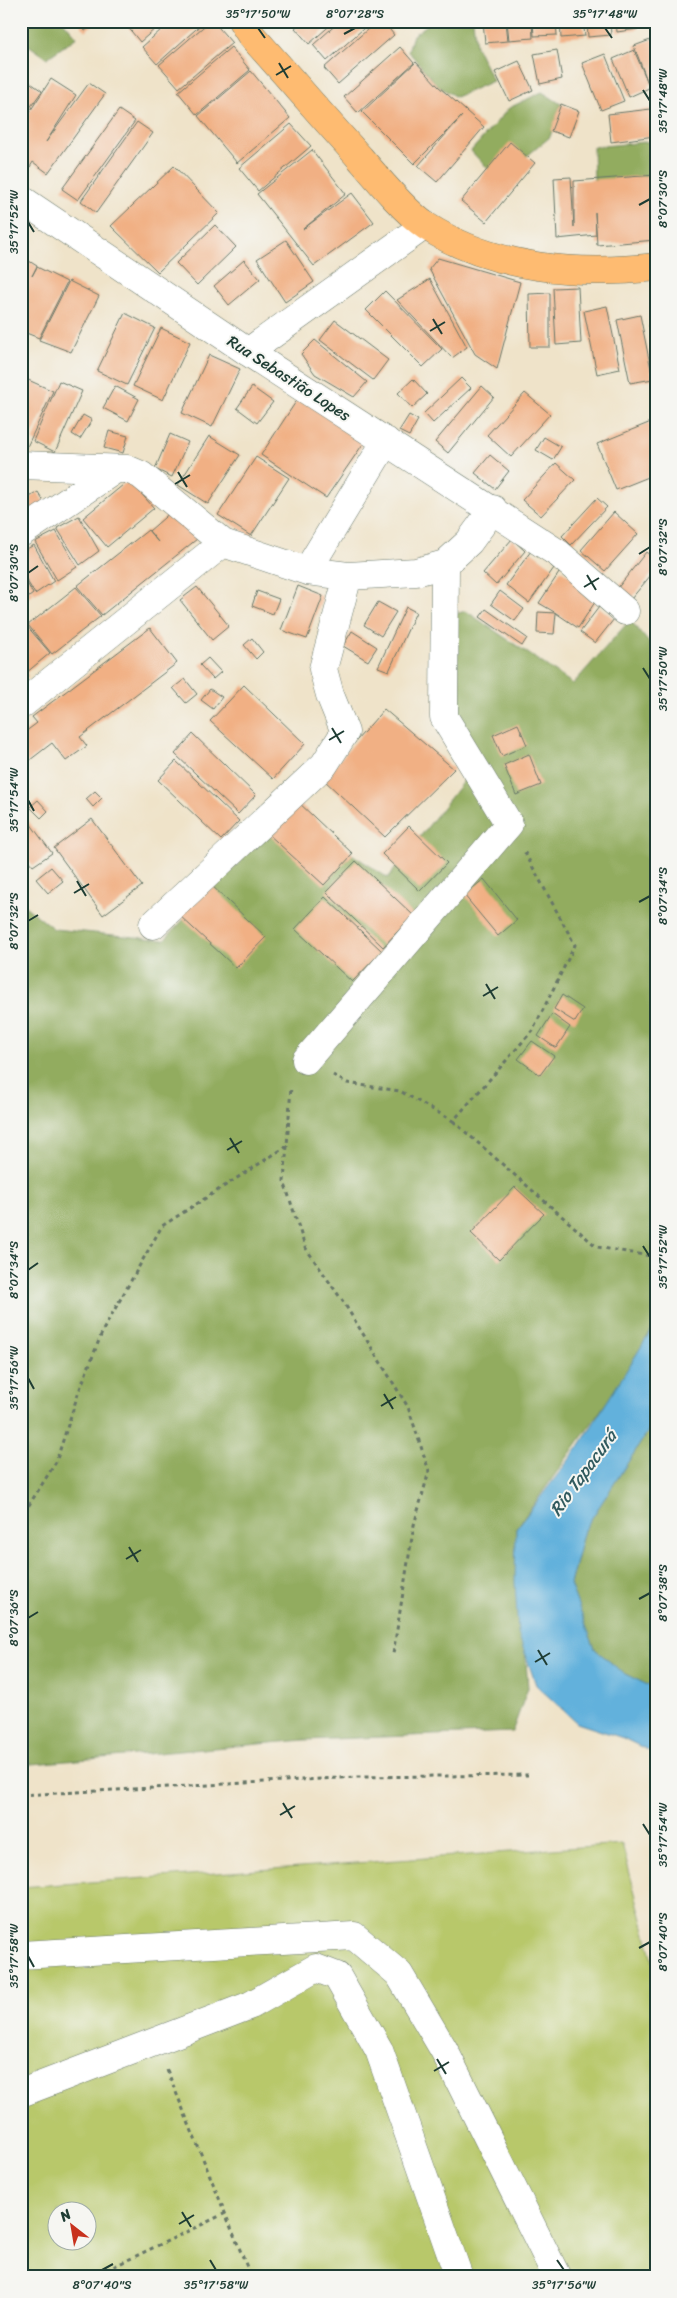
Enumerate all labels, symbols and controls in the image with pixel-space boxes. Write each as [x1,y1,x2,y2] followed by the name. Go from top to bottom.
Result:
[226,3,291,25] text: 35°17'50"W
[326,3,384,25] text: 8°07'28"S
[573,3,638,25] text: 35°17'48"W
[652,68,674,133] text: 35°17'48"W
[652,170,674,228] text: 8°07'30"S
[3,189,25,254] text: 35°17'52"W
[221,327,357,429] street label: Rua Sebastião Lopes
[652,518,674,576] text: 8°07'32"S
[3,544,25,602] text: 8°07'30"S
[652,646,674,711] text: 35°17'50"W
[3,767,25,832] text: 35°17'54"W
[652,867,674,925] text: 8°07'34"S
[3,892,25,950] text: 8°07'32"S
[652,1224,674,1289] text: 35°17'52"W
[3,1241,25,1299] text: 8°07'34"S
[3,1345,25,1410] text: 35°17'56"W
[541,1421,627,1523] water label: Rio Tapacurá
[652,1564,674,1622] text: 8°07'38"S
[3,1589,25,1647] text: 8°07'36"S
[652,1802,674,1867] text: 35°17'54"W
[652,1912,674,1971] text: 8°07'40"S
[3,1923,25,1988] text: 35°17'58"W
[48,2200,98,2250] north arrow
[54,2202,76,2229] text: N
[73,2274,132,2296] text: 8°07'40"S
[184,2274,249,2296] text: 35°17'58"W
[532,2274,597,2296] text: 35°17'56"W

